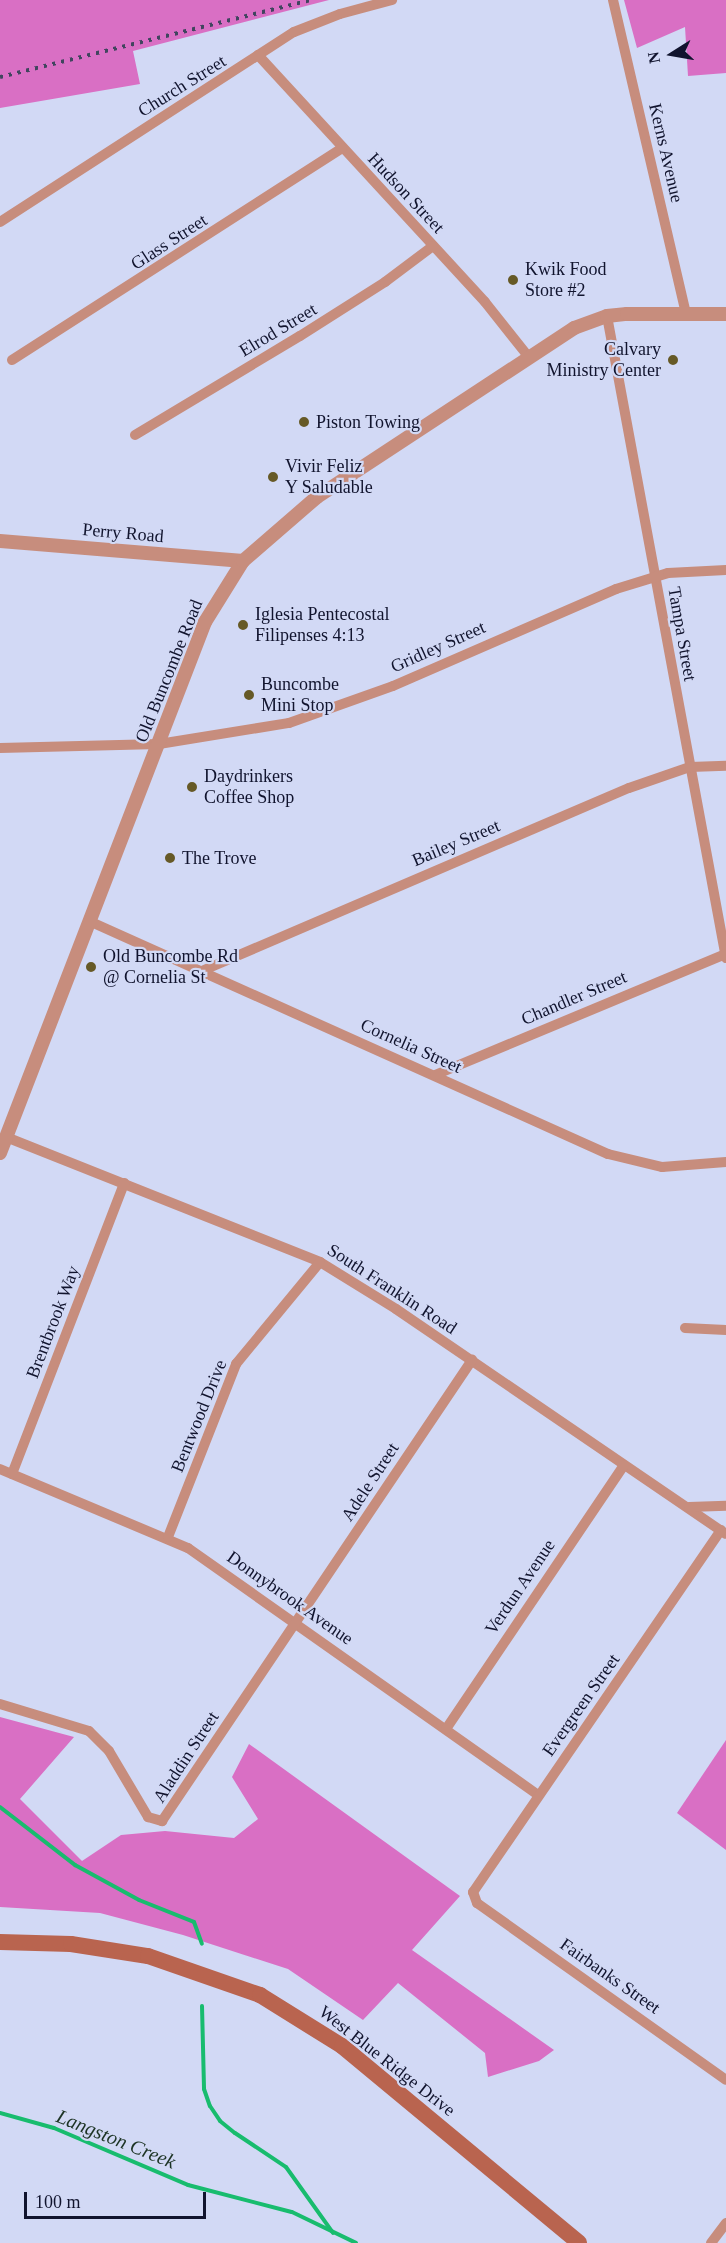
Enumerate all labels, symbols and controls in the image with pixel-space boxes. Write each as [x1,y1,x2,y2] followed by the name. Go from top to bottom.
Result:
[642,24,702,84] north arrow
[134,50,230,122] street label: Church Street
[644,50,663,65] text: N
[644,101,688,205] street label: Kerns Avenue
[363,148,449,238] street label: Hudson Street
[127,209,211,275] street label: Glass Street
[525,259,607,302] place label: Kwik Food Store #2
[506,273,520,287] marker: Kwik Food Store #2
[235,298,321,362] street label: Elrod Street
[547,339,661,382] place label: Calvary Ministry Center
[666,353,680,367] marker: Calvary Ministry Center
[316,411,420,433] place label: Piston Towing
[297,415,311,429] marker: Piston Towing
[285,456,373,498] place label: Vivir Feliz Y Saludable
[266,470,280,484] marker: Vivir Feliz Y Saludable
[81,519,165,547] street label: Perry Road
[663,585,701,683] street label: Tampa Street
[131,596,207,746] street label: Old Buncombe Road
[255,604,389,646] place label: Iglesia Pentecostal Filipenses 4:13
[387,616,489,678] street label: Gridley Street
[236,618,250,632] marker: Iglesia Pentecostal Filipenses 4:13
[261,674,339,716] place label: Buncombe Mini Stop
[242,688,256,702] marker: Buncombe Mini Stop
[204,766,294,808] place label: Daydrinkers Coffee Shop
[185,780,199,794] marker: Daydrinkers Coffee Shop
[409,815,503,871] street label: Bailey Street
[182,847,257,869] place label: The Trove
[163,851,177,865] marker: The Trove
[103,946,238,988] place label: Old Buncombe Rd @ Cornelia St
[84,960,98,974] marker: Old Buncombe Rd @ Cornelia St
[518,966,630,1030] street label: Chandler Street
[357,1014,465,1078] street label: Cornelia Street
[323,1239,461,1339] street label: South Franklin Road
[22,1263,84,1381] street label: Brentbrook Way
[167,1357,231,1475] street label: Bentwood Drive
[337,1439,403,1525] street label: Adele Street
[480,1535,560,1639] street label: Verdun Avenue
[222,1546,358,1650] street label: Donnybrook Avenue
[538,1650,624,1760] street label: Evergreen Street
[148,1707,224,1807] street label: Aladdin Street
[556,1933,664,2019] street label: Fairbanks Street
[315,2001,459,2121] street label: West Blue Ridge Drive
[53,2104,179,2174] water label: Langston Creek
[27,2180,208,2218] scale bar
[35,2192,81,2212] text: 100 m

